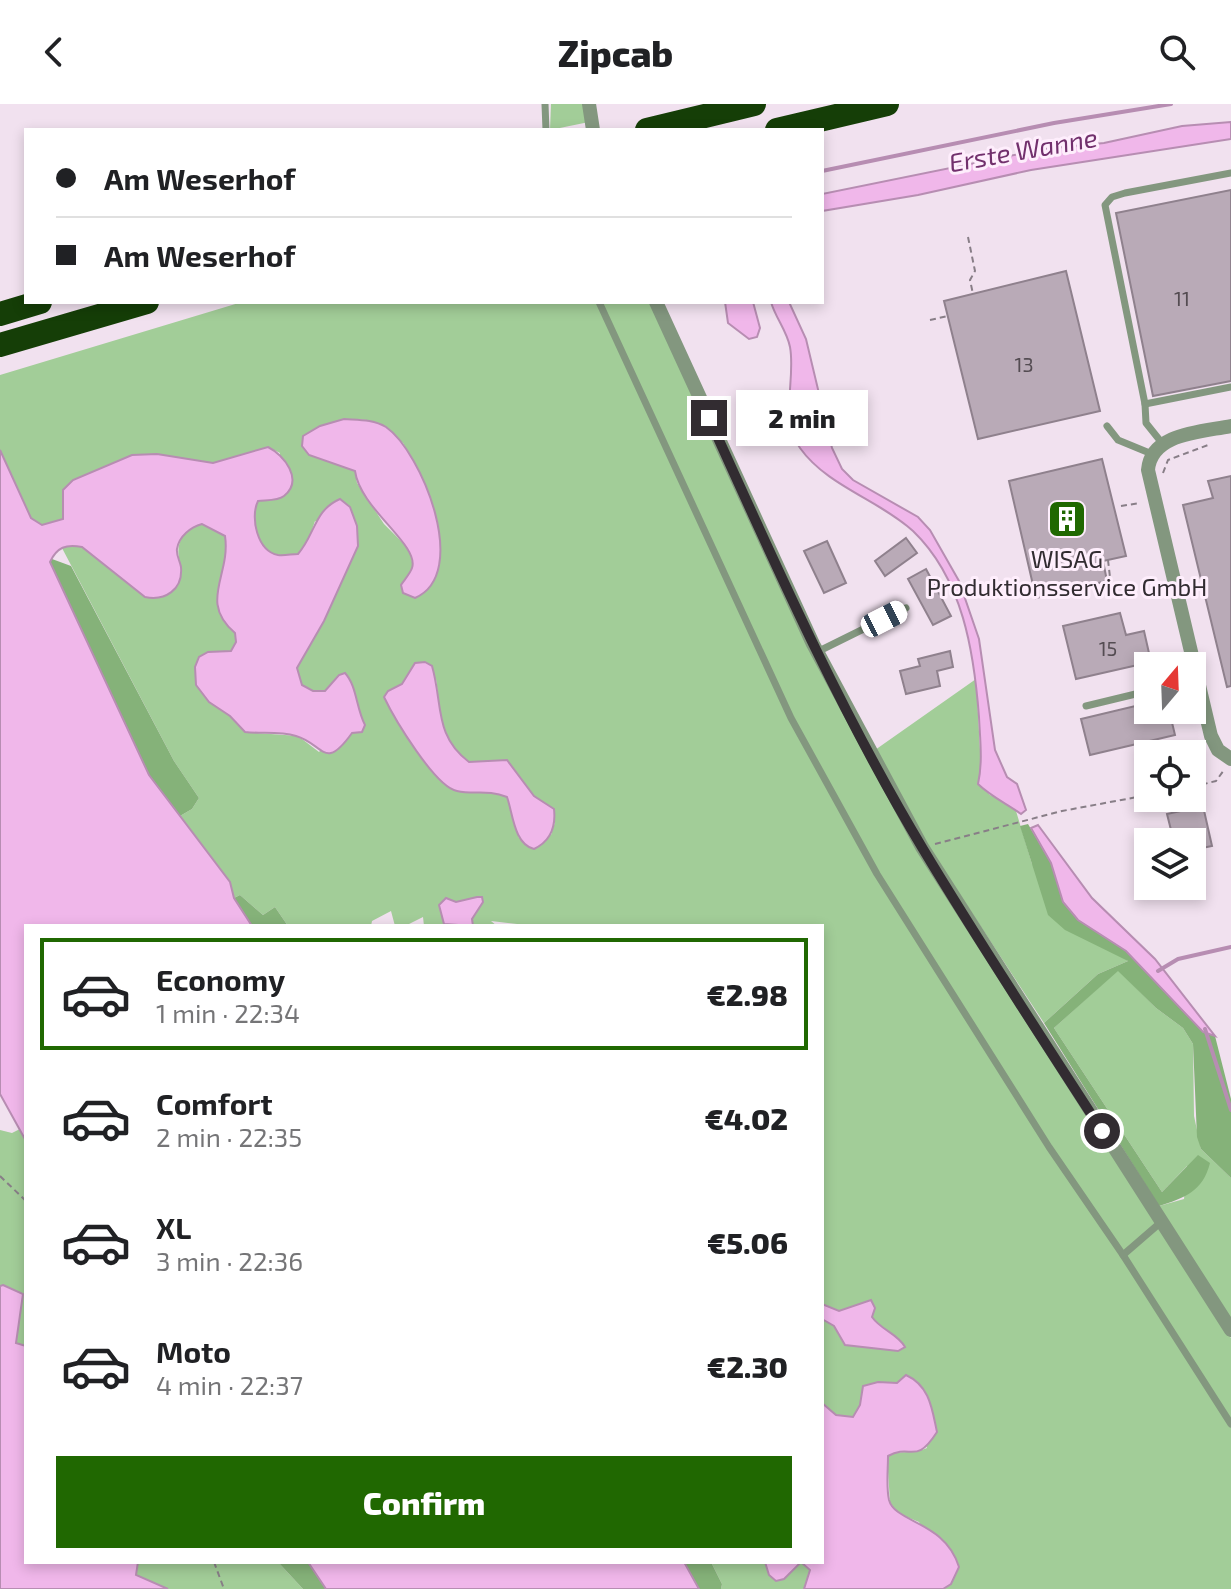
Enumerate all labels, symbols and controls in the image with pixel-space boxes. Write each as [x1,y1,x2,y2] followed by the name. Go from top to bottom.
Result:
[32,30,76,74] icon: back
[1155,30,1199,74] icon: search
[558,31,673,74] text: Zipcab
[946,121,1100,177] water label: Erste Wanne
[104,160,295,196] text: Am Weserhof
[104,237,295,273] text: Am Weserhof
[1174,286,1190,310] house number: 11
[1014,352,1034,376] house number: 13
[737,390,869,446] callout: 2 min
[691,400,727,436] route end
[768,402,836,433] text: 2 min
[1046,498,1088,540] building icon: WISAG Produktionsservice GmbH
[927,544,1207,601] place label: WISAG Produktionsservice GmbH
[857,597,911,641] car
[1099,636,1117,660] house number: 15
[1134,652,1206,724] north arrow
[1134,652,1206,900] map controls
[1134,740,1206,812] button: locate
[1134,828,1206,900] button: layers
[60,958,132,1030] icon: car
[156,961,285,997] text: Economy
[706,976,788,1012] text: €2.98
[156,997,300,1028] text: 1 min · 22:34
[60,1082,132,1154] icon: car
[156,1085,273,1121] text: Comfort
[705,1100,788,1136] text: €4.02
[1084,1113,1120,1149] route start
[156,1121,302,1152] text: 2 min · 22:35
[60,1206,132,1278] icon: car
[156,1209,191,1245] text: XL
[707,1224,788,1260] text: €5.06
[156,1245,303,1276] text: 3 min · 22:36
[60,1330,132,1402] icon: car
[156,1333,231,1369] text: Moto
[707,1348,788,1384] text: €2.30
[156,1369,303,1400] text: 4 min · 22:37
[56,1456,792,1548] button: Confirm

